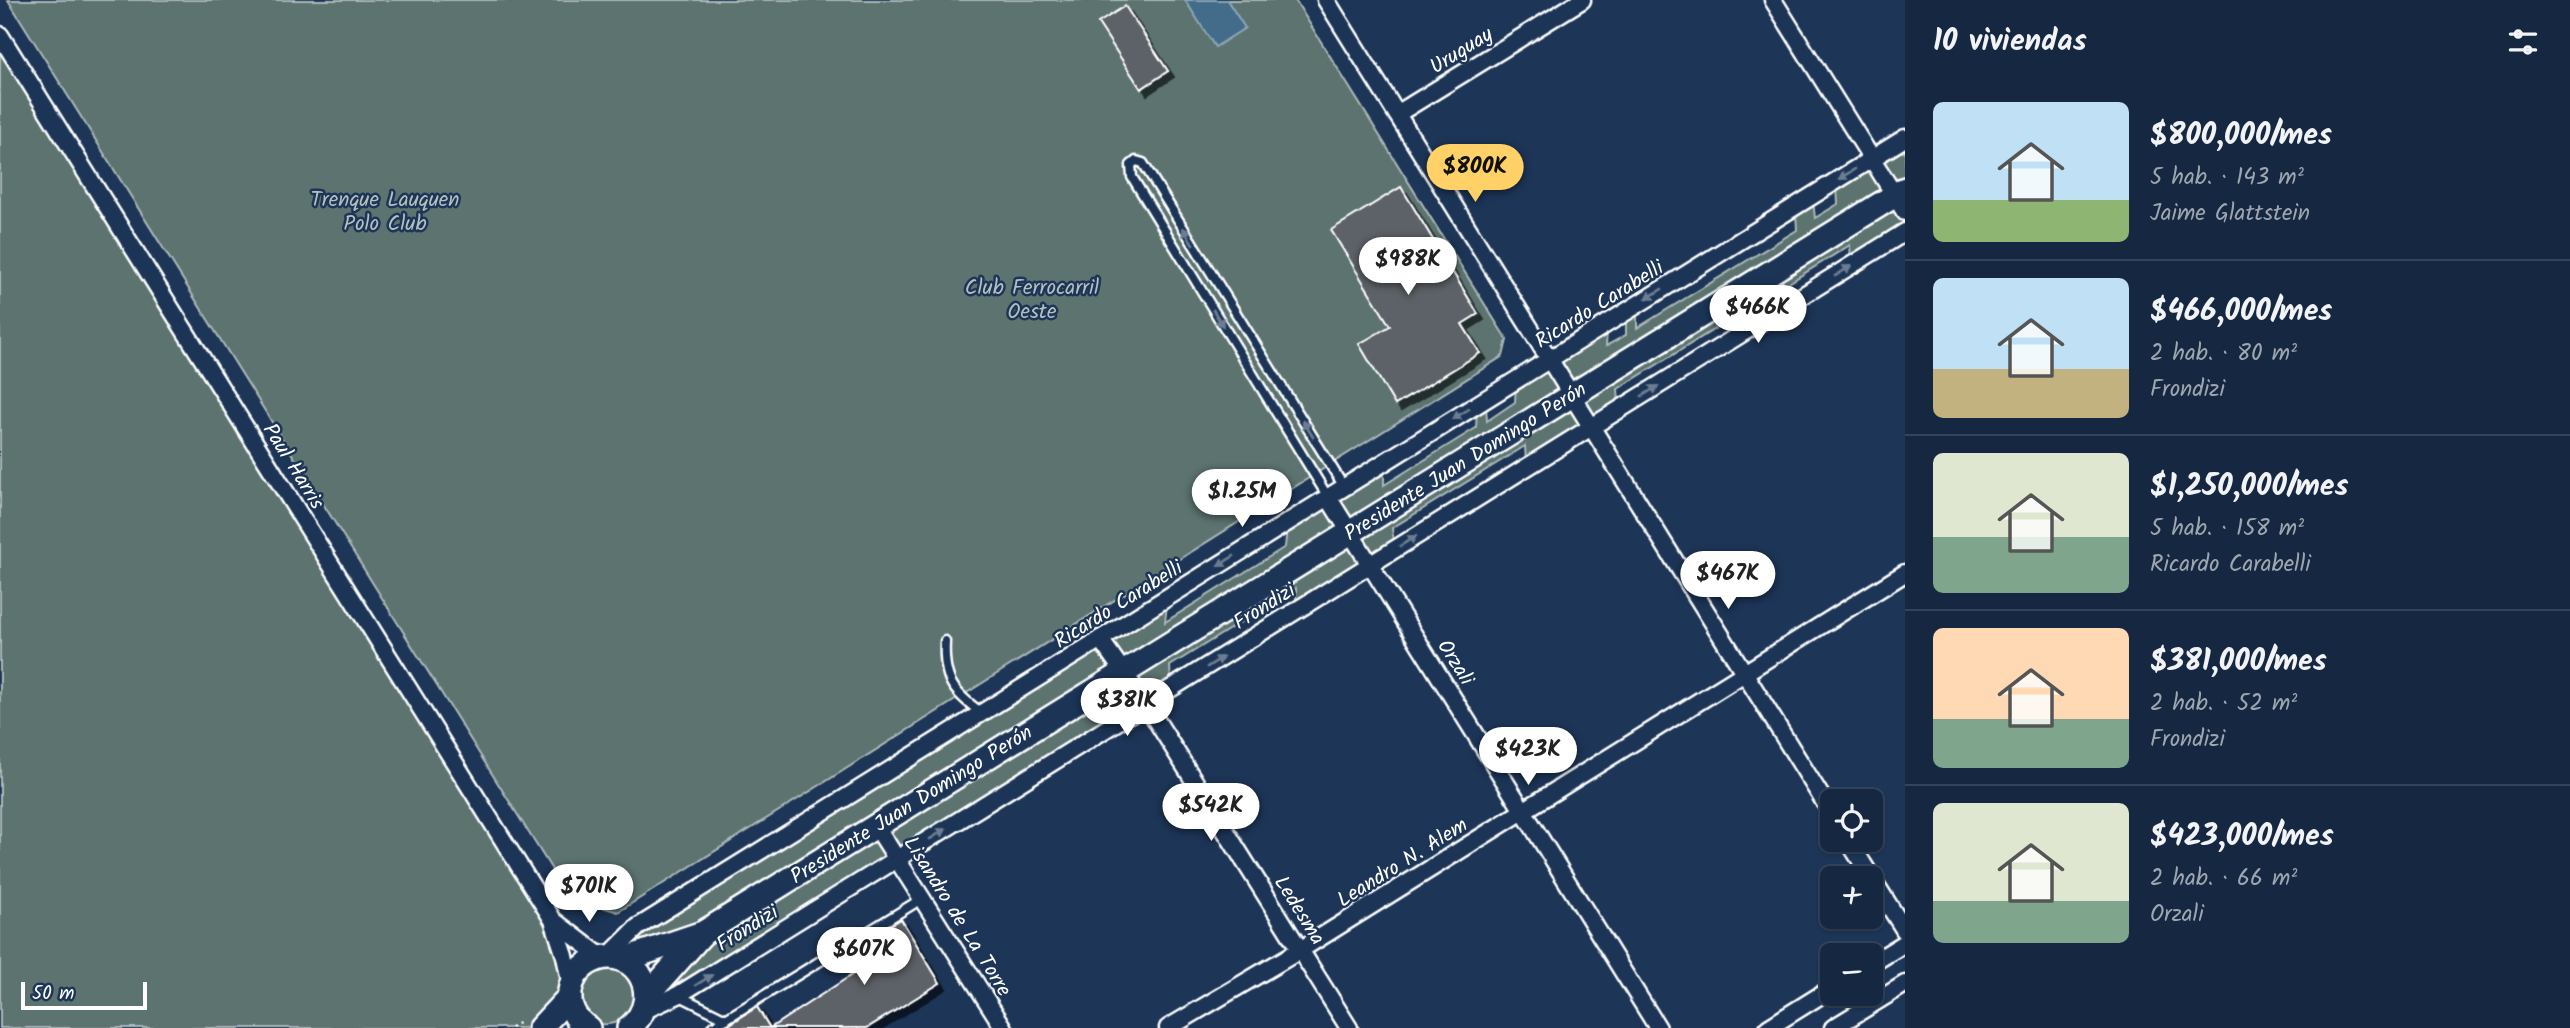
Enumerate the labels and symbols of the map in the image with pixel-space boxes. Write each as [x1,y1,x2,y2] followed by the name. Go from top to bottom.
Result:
[1424,19,1500,84] street label: Uruguay
[1426,144,1524,204] pin: $800K
[1838,167,1857,180] one-way arrow
[311,184,459,241] park label: Trenque Lauquen Polo Club
[1182,226,1195,245] one-way arrow
[1359,238,1457,297] pin: $988K
[1529,252,1672,358] street label: Ricardo Carabelli
[1833,264,1852,277] one-way arrow
[965,272,1099,329] park label: Club Ferrocarril Oeste
[1709,286,1807,345] pin: $466K
[1645,288,1664,301] one-way arrow
[1212,308,1225,328] one-way arrow
[1338,374,1594,551] street label: Presidente Juan Domingo Perón
[1640,385,1659,398] one-way arrow
[1451,408,1471,421] one-way arrow
[253,417,332,517] street label: Paul Harris
[1302,419,1315,439] one-way arrow
[1185,470,1299,529] pin: $1.25M
[1398,535,1417,548] one-way arrow
[1048,552,1191,658] street label: Ricardo Carabelli
[1679,552,1777,611] pin: $467K
[1217,554,1236,567] one-way arrow
[1227,575,1303,639] street label: Frondizi
[1428,633,1482,693] street label: Orzali
[1205,655,1224,668] one-way arrow
[1078,678,1176,738] pin: $381K
[784,717,1040,894] street label: Presidente Juan Domingo Perón
[1479,728,1577,787] pin: $423K
[1162,784,1260,843] pin: $542K
[1331,810,1475,917] street label: Leandro N. Alem
[929,827,948,840] one-way arrow
[894,830,1020,1004] street label: Lisandro de La Torre
[540,864,638,924] pin: $701K
[1265,870,1333,952] street label: Ledesma
[710,897,786,961] street label: Frondizi
[815,928,913,987] pin: $607K
[694,973,713,986] one-way arrow
[21,979,147,1011] scale bar

